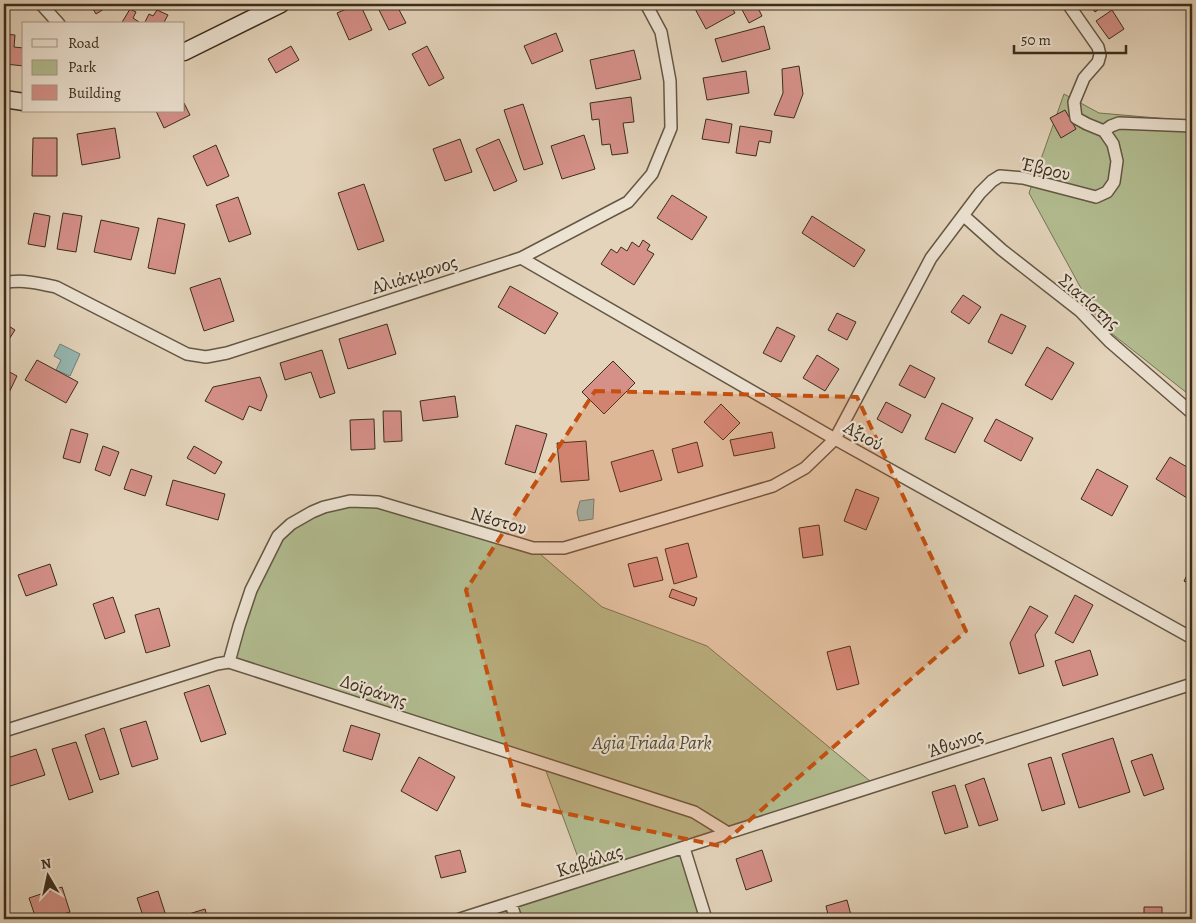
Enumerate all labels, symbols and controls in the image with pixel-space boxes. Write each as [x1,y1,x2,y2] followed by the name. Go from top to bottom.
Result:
[22,22,185,112] legend
[1014,22,1126,54] scale bar
[1021,30,1051,50] text: 50 m
[68,33,100,53] text: Road
[68,57,97,77] text: Park
[68,83,121,103] text: Building
[1018,151,1073,187] street label: Έβρου
[367,249,461,301] street label: Αλιάκμονος
[1053,268,1126,336] street label: Σιατίστης
[838,414,888,457] street label: Αξιού
[467,501,530,541] street label: Νέστου
[337,668,410,714] street label: Δοϊράνης
[924,722,987,764] street label: Άθωνος
[591,730,712,756] park label: Agia Triada Park
[553,838,626,884] street label: Καβάλας
[22,850,72,900] north arrow
[40,853,53,874] text: N

